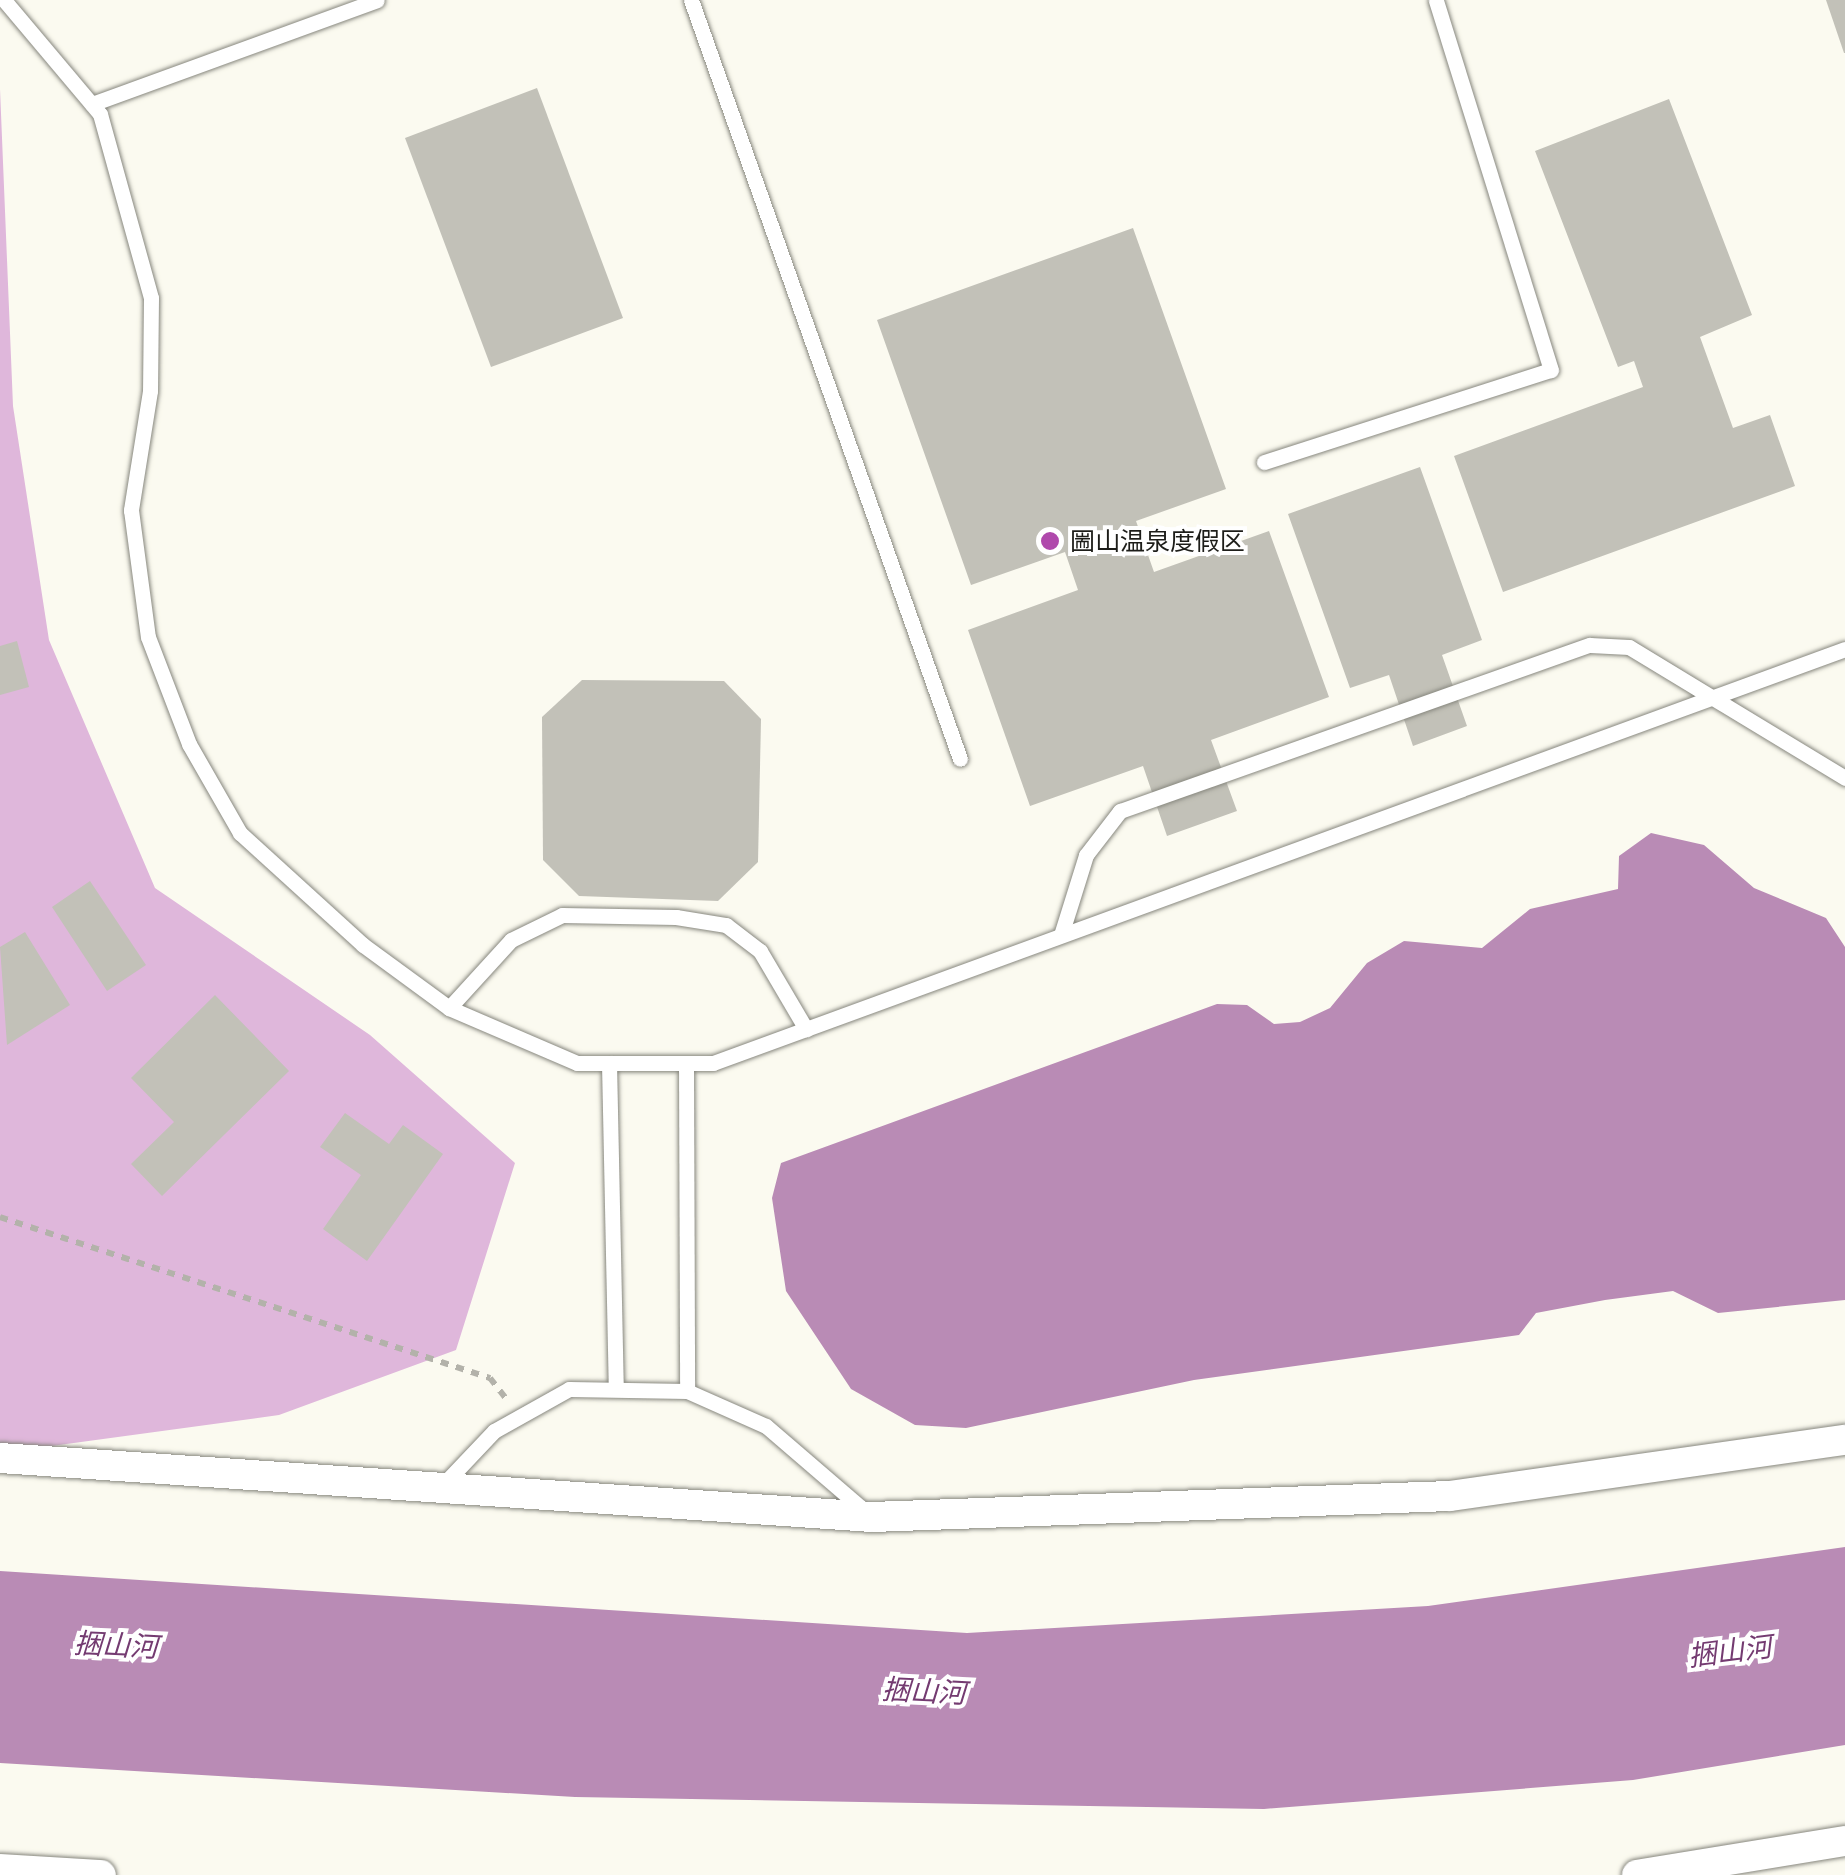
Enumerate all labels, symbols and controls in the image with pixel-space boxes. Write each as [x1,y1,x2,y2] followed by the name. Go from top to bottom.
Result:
[1070,526,1245,556] place label: 圌山温泉度假区
[1039,530,1061,552] marker: 圌山温泉度假区
[73,1626,159,1664] water label: 捆山河
[1686,1629,1774,1673] water label: 捆山河
[881,1672,967,1710] water label: 捆山河

